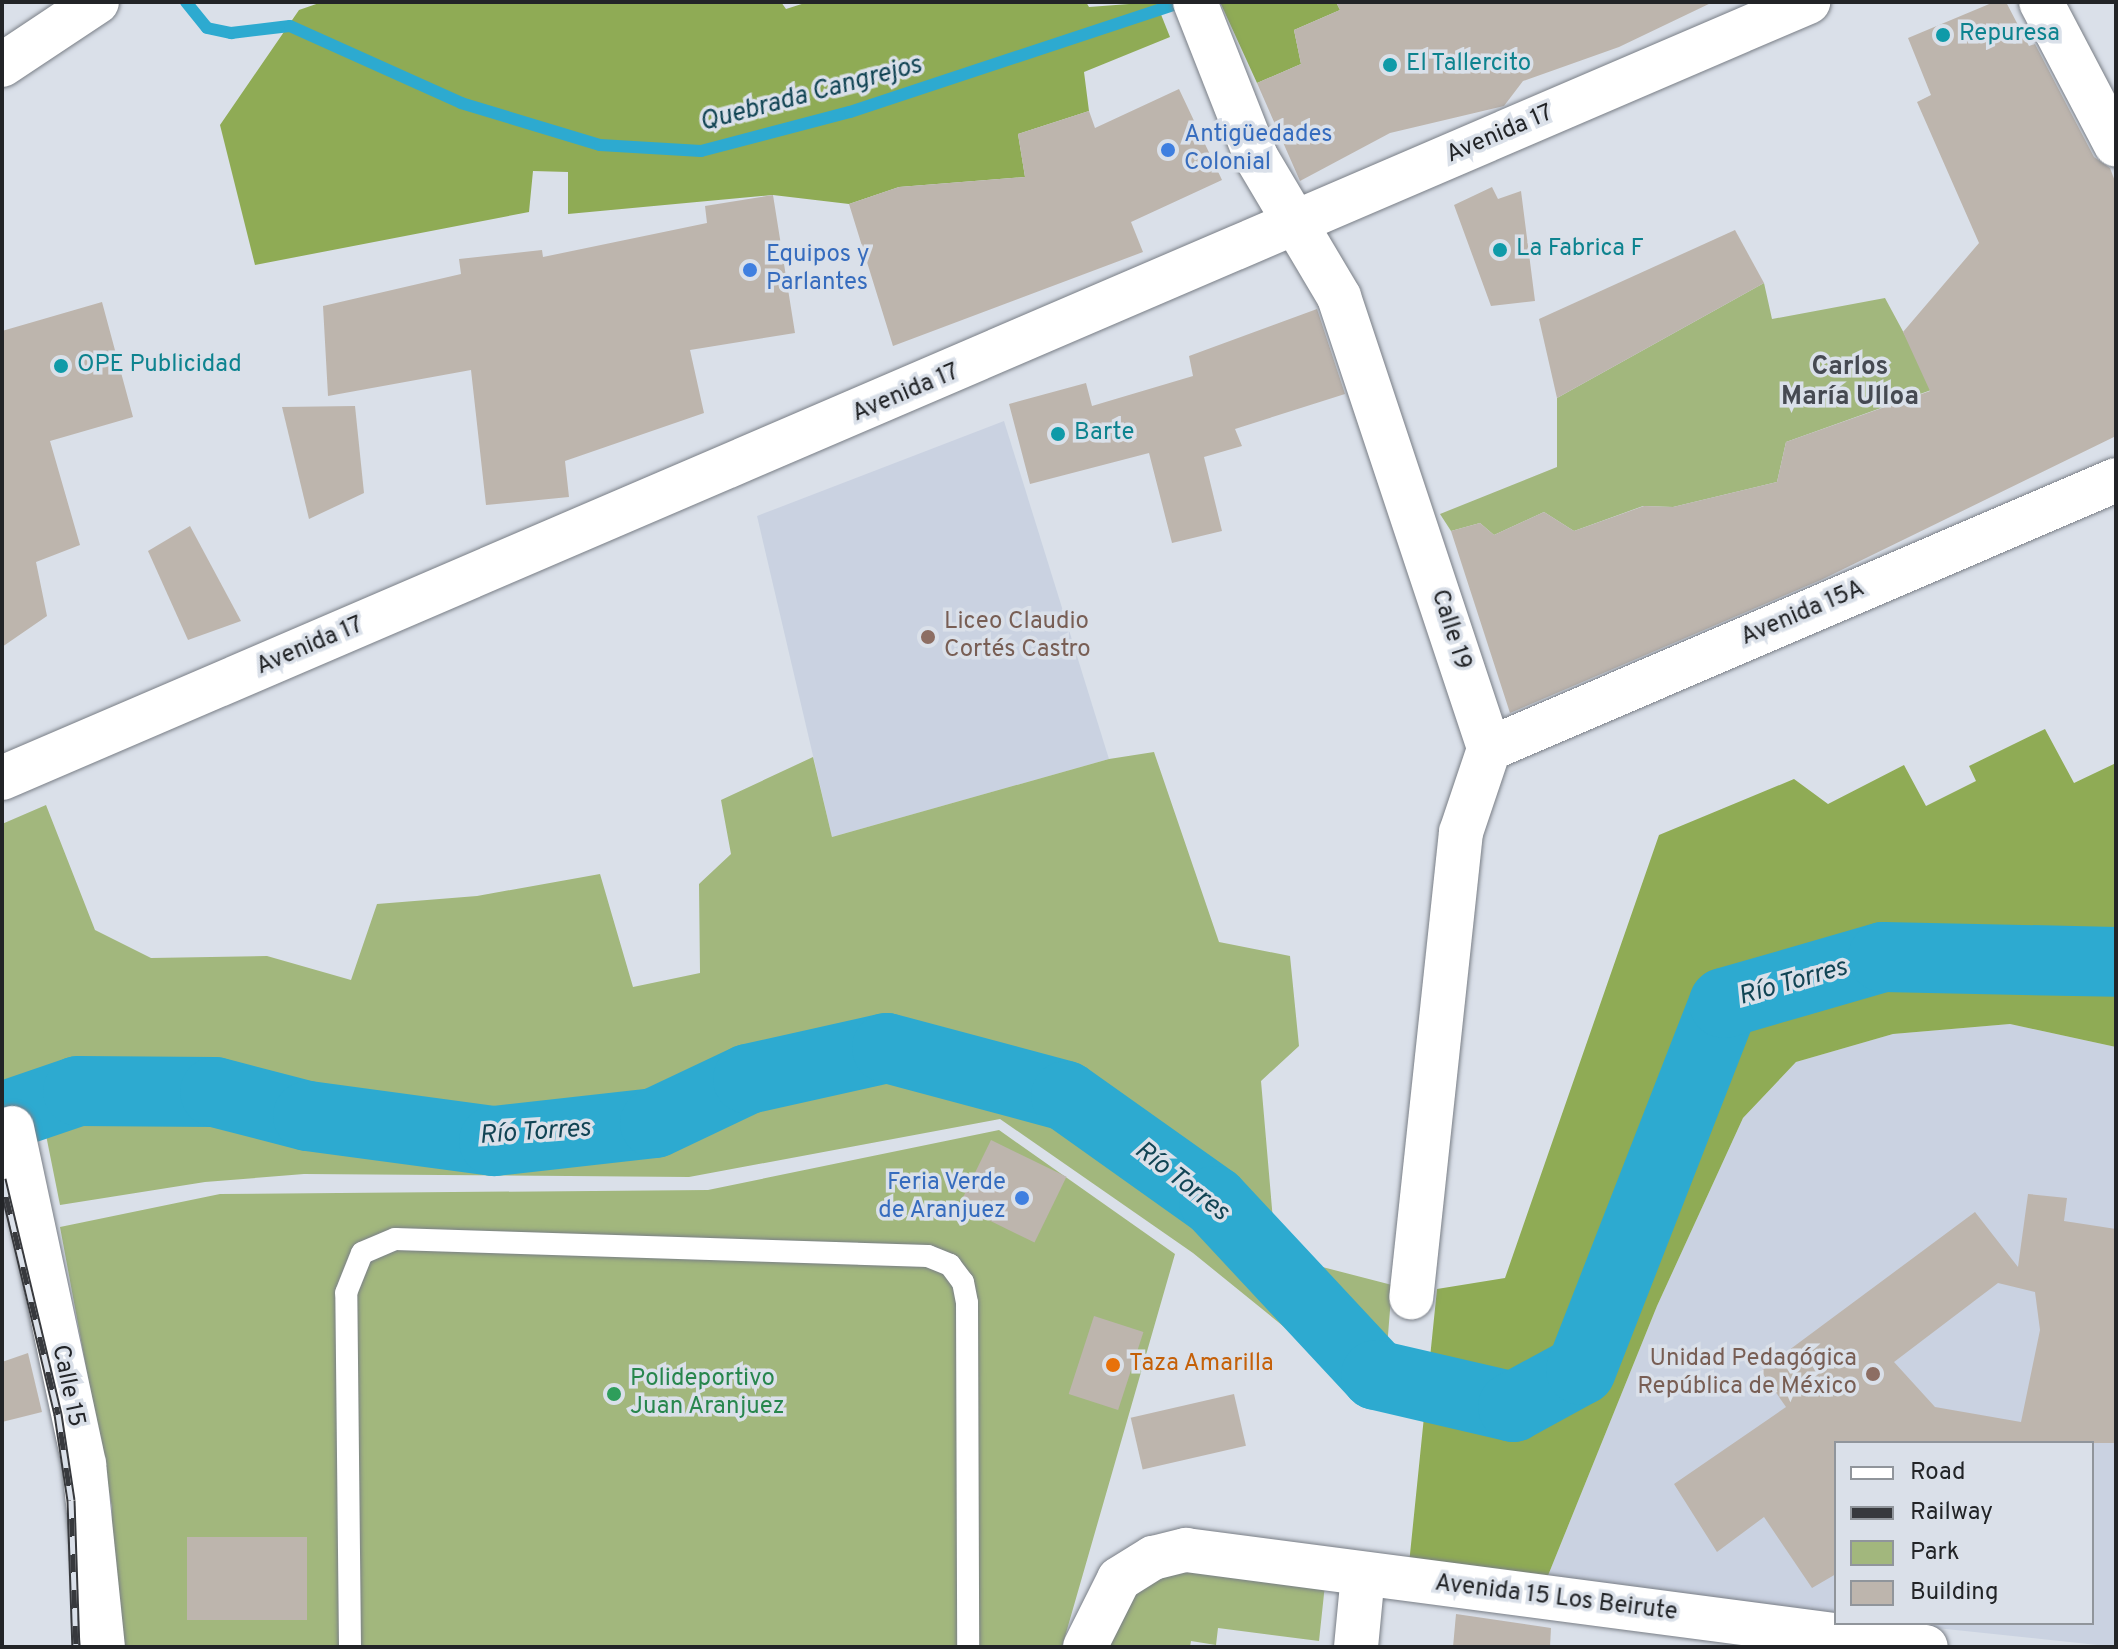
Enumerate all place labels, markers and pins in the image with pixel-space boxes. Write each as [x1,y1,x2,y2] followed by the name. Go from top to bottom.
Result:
[1959,21,2060,49] place label: Repuresa
[1934,26,1952,44] marker: Repuresa
[1406,51,1532,79] place label: El Tallercito
[1381,56,1399,74] marker: El Tallercito
[1184,122,1332,178] place label: Antigüedades Colonial
[1159,141,1177,159] marker: Antigüedades Colonial
[1516,236,1644,264] place label: La Fabrica F
[1491,241,1509,259] marker: La Fabrica F
[766,242,869,298] place label: Equipos y Parlantes
[741,261,759,279] marker: Equipos y Parlantes
[77,352,242,380] place label: OPE Publicidad
[52,357,70,375] marker: OPE Publicidad
[1074,420,1134,448] place label: Barte
[1049,425,1067,443] marker: Barte
[944,609,1091,665] place label: Liceo Claudio Cortés Castro
[919,628,937,646] marker: Liceo Claudio Cortés Castro
[877,1170,1006,1226] place label: Feria Verde de Aranjuez
[1013,1189,1031,1207] marker: Feria Verde de Aranjuez
[1637,1346,1857,1402] place label: Unidad Pedagógica República de México
[1129,1351,1275,1379] place label: Taza Amarilla
[1104,1356,1122,1374] marker: Taza Amarilla
[1864,1365,1882,1383] marker: Unidad Pedagógica República de México
[630,1366,785,1422] place label: Polideportivo Juan Aranjuez
[605,1385,623,1403] marker: Polideportivo Juan Aranjuez

